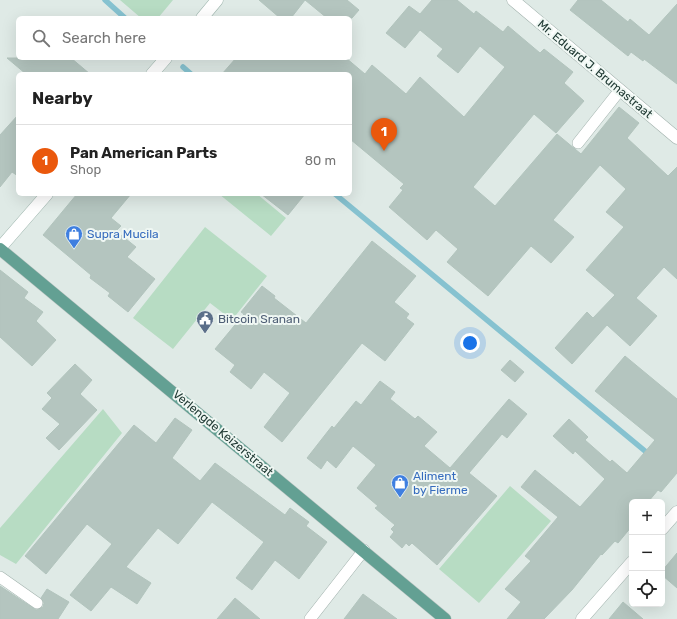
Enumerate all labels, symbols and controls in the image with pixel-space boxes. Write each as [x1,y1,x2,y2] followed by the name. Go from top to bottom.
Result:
[16,16,352,60] search box
[535,17,656,121] street label: Mr. Eduard J. Brumastraat
[30,27,52,49] icon: search
[62,29,146,47] text: Search here
[32,88,93,108] text: Nearby
[371,118,397,151] pin: 1
[70,144,217,162] text: Pan American Parts
[42,153,48,168] text: 1
[305,153,336,168] text: 80 m
[70,162,101,177] text: Shop
[64,224,84,249] shop icon: Supra Mucila
[87,227,159,241] place label: Supra Mucila
[195,309,215,334] public building icon: Bitcoin Sranan
[218,312,300,326] place label: Bitcoin Sranan
[460,333,480,353] your location
[170,387,276,479] street label: Verlengde Keizerstraat
[413,469,468,497] place label: Aliment by Fierme
[390,473,410,498] shop icon: Aliment by Fierme
[629,499,665,607] map controls
[629,499,665,535] button: +
[629,535,665,571] button: −
[629,571,665,607] button: locate

